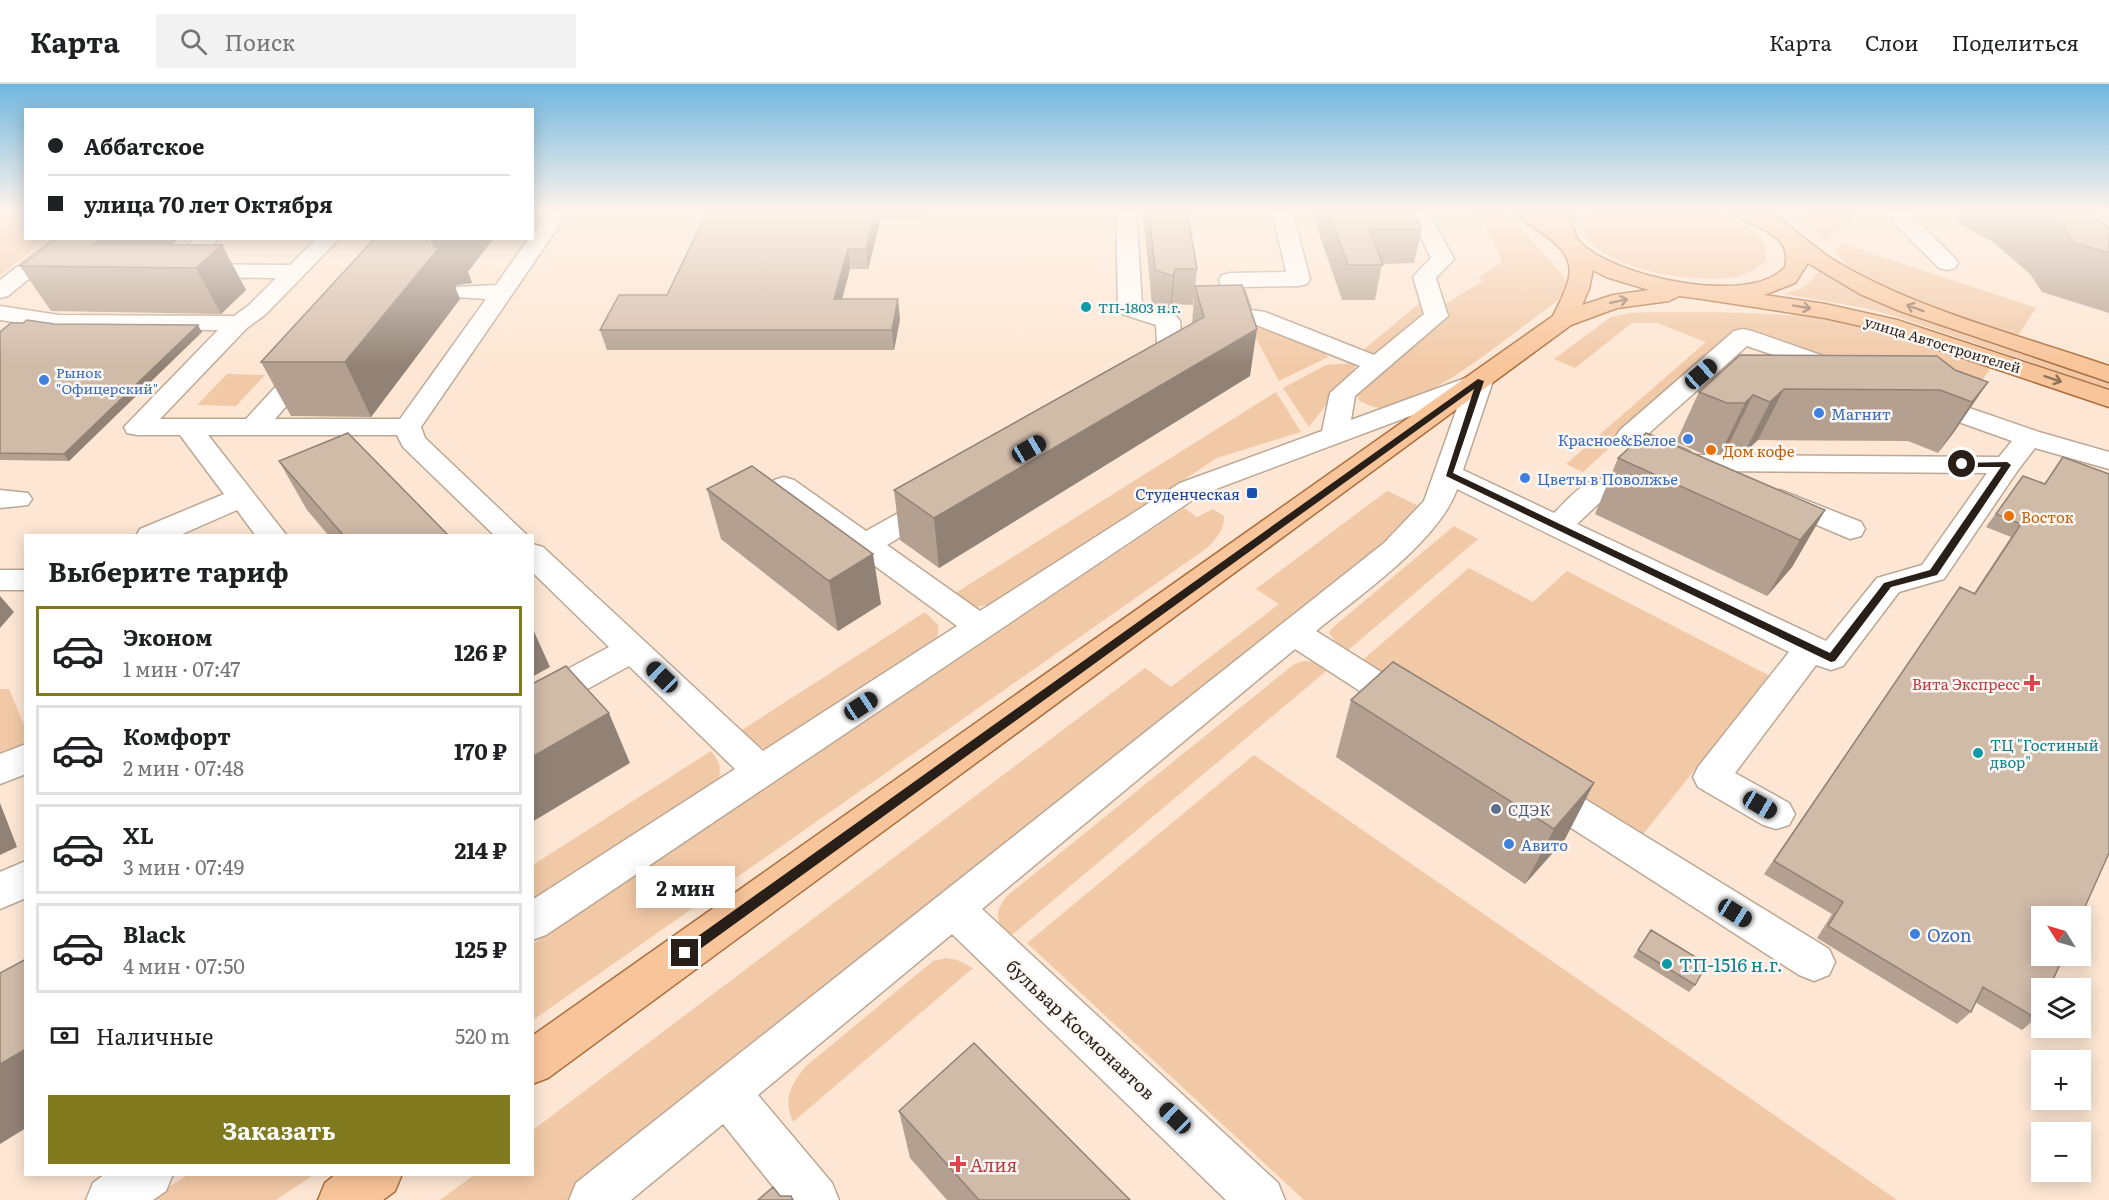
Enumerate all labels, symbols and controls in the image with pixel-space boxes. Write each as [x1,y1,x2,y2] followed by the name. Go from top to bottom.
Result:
[156,14,576,68] search box
[30,20,120,62] text: Карта
[177,25,210,58] icon: search
[225,25,295,58] text: Поиск
[1769,26,1832,57] text: Карта
[1865,26,1919,57] text: Слои
[1952,26,2079,57] text: Поделиться
[84,129,204,162] text: Аббатское
[84,187,333,220] text: улица 70 лет Октября
[1609,295,1628,306] one-way arrow
[1098,297,1181,317] place label: ТП-1803 н.г.
[1079,300,1093,314] marker: ТП-1803 н.г.
[1906,301,1925,312] one-way arrow
[1792,302,1811,313] one-way arrow
[1862,311,2024,377] street label: улица Автостроителей
[1682,355,1720,393] car
[56,362,158,398] place label: Рынок "Офицерский"
[37,373,51,387] marker: Рынок "Офицерский"
[2043,375,2062,386] one-way arrow
[1831,402,1891,425] place label: Магнит
[1812,406,1826,420] marker: Магнит
[1558,428,1676,451] place label: Красное&Белое
[1009,432,1049,466] car
[1681,432,1695,446] marker: Красное&Белое
[1723,439,1795,462] place label: Дом кофе
[1704,443,1718,457] marker: Дом кофе
[1948,450,1975,477] route start
[1537,467,1678,490] place label: Цветы в Поволжье
[1518,471,1532,485] marker: Цветы в Поволжье
[1135,482,1240,505] place label: Студенческая
[1245,486,1259,500] marker: Студенческая
[2021,505,2074,528] place label: Восток
[2002,509,2016,523] marker: Восток
[48,550,289,590] text: Выберите тариф
[123,620,212,653] text: Эконом
[51,624,105,678] icon: car
[454,635,507,668] text: 126 ₽
[123,653,240,683] text: 1 мин · 07:47
[643,658,681,696] car
[1912,672,2021,695] place label: Вита Экспресс
[2025,676,2039,690] marker: Вита Экспресс
[841,689,881,723] car
[123,719,231,752] text: Комфорт
[51,723,105,777] icon: car
[1990,733,2099,773] place label: ТЦ "Гостиный двор"
[454,734,507,767] text: 170 ₽
[1971,746,1985,760] marker: ТЦ "Гостиный двор"
[123,752,244,782] text: 2 мин · 07:48
[1740,788,1780,822] car
[1508,798,1550,821] place label: СДЭК
[1489,802,1503,816] marker: СДЭК
[123,818,154,851] text: XL
[51,822,105,876] icon: car
[455,833,507,866] text: 214 ₽
[1521,833,1568,856] place label: Авито
[1502,837,1516,851] marker: Авито
[123,851,244,881] text: 3 мин · 07:49
[636,866,734,908] callout: 2 мин
[656,872,715,902] text: 2 мин
[1715,896,1755,930] car
[2031,906,2091,966] north arrow
[2031,906,2091,1182] map controls
[123,917,185,950] text: Black
[51,921,105,975] icon: car
[1927,921,1972,948] place label: Ozon
[1908,927,1922,941] marker: Ozon
[455,932,507,965] text: 125 ₽
[671,939,698,966] route end
[123,950,245,980] text: 4 мин · 07:50
[1679,951,1783,978] place label: ТП-1516 н.г.
[1000,953,1162,1105] street label: бульвар Космонавтов
[1660,957,1674,971] marker: ТП-1516 н.г.
[2031,978,2091,1038] button: layers
[48,1019,81,1052] icon: cash
[96,1019,214,1052] text: Наличные
[455,1020,510,1050] text: 520 m
[2031,1050,2091,1110] button: +
[48,1095,510,1164] button: Заказать
[1156,1099,1194,1137] car
[2031,1122,2091,1182] button: −
[970,1151,1017,1178] place label: Алия
[951,1157,965,1171] marker: Алия

